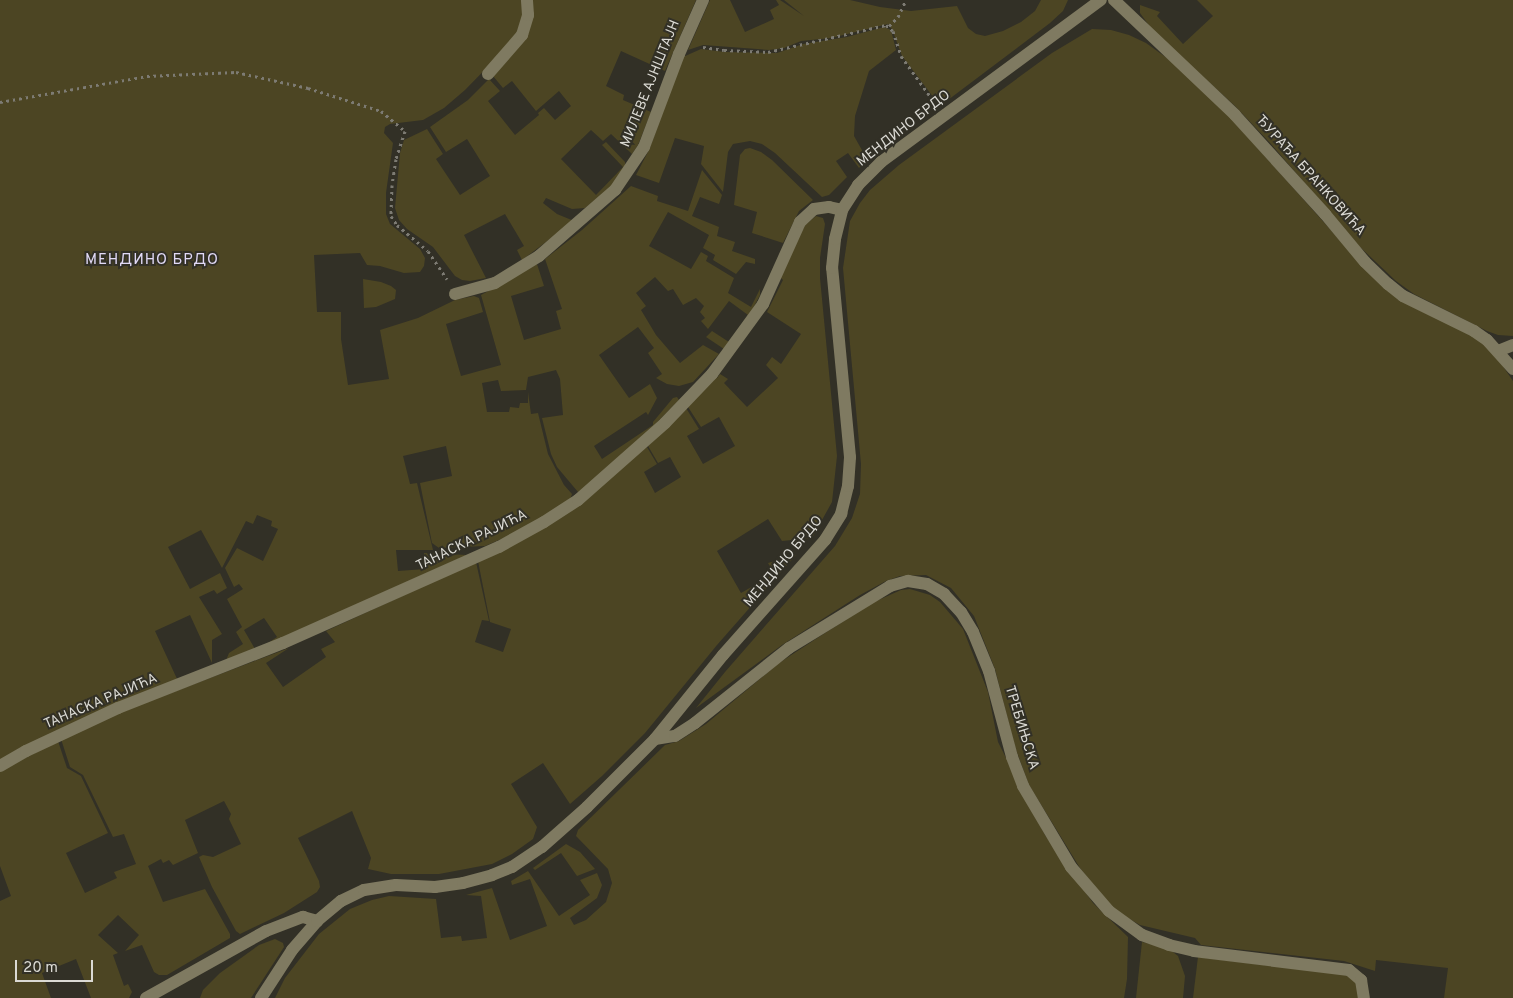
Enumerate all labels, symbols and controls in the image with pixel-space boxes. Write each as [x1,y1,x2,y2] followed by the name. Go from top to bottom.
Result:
[618,18,684,150] street label: МИЛЕВЕ АЈНШТАЈН
[854,87,954,171] street label: МЕНДИНО БРДО
[1251,112,1369,240] street label: ЂУРАЂА БРАНКОВИЋА
[83,252,221,270] district label: МЕНДИНО БРДО
[413,507,531,575] street label: ТАНАСКА РАЈИЋА
[741,513,827,611] street label: МЕНДИНО БРДО
[42,670,160,734] street label: ТАНАСКА РАЈИЋА
[1000,684,1042,772] street label: ТРЕБИЊСКА
[18,950,95,982] scale bar
[23,959,58,978] text: 20 m

